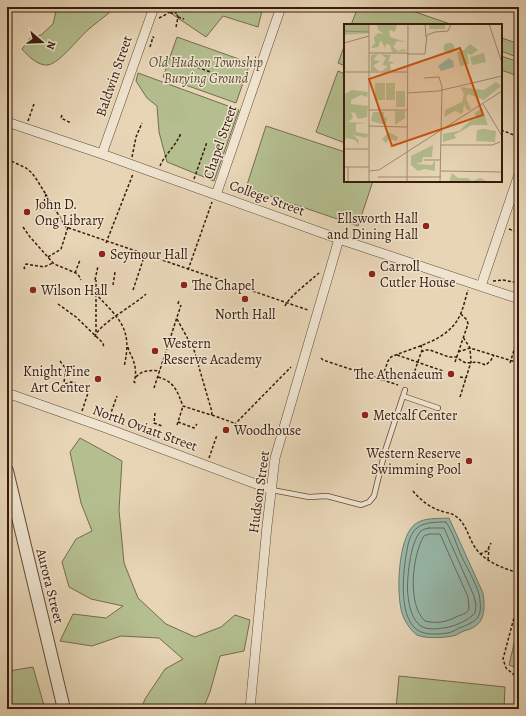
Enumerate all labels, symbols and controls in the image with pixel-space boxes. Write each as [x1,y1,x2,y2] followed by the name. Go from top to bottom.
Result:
[22,22,62,62] north arrow
[344,24,502,182] inset map
[91,33,137,119] street label: Baldwin Street
[43,39,59,51] text: N
[149,53,264,88] park label: Old Hudson Township Burying Ground
[198,102,242,182] street label: Chapel Street
[227,176,308,221] street label: College Street
[35,195,105,230] place label: John D. Ong Library
[22,207,32,217] marker: John D. Ong Library
[327,209,419,244] place label: Ellsworth Hall and Dining Hall
[421,221,431,231] marker: Ellsworth Hall and Dining Hall
[110,245,188,264] place label: Seymour Hall
[97,249,107,259] marker: Seymour Hall
[380,257,456,292] place label: Carroll Cutler House
[367,269,377,279] marker: Carroll Cutler House
[192,276,255,295] place label: The Chapel
[179,280,189,290] marker: The Chapel
[40,281,108,300] place label: Wilson Hall
[28,285,38,295] marker: Wilson Hall
[240,294,250,304] marker: North Hall
[215,305,276,324] place label: North Hall
[162,334,262,369] place label: Western Reserve Academy
[150,346,160,356] marker: Western Reserve Academy
[23,362,91,397] place label: Knight Fine Art Center
[354,365,443,384] place label: The Athenaeum
[446,369,456,379] marker: The Athenaeum
[93,374,103,384] marker: Knight Fine Art Center
[90,400,200,456] street label: North Oviatt Street
[373,406,458,425] place label: Metcalf Center
[360,410,370,420] marker: Metcalf Center
[233,421,301,440] place label: Woodhouse
[221,425,231,435] marker: Woodhouse
[365,444,462,479] place label: Western Reserve Swimming Pool
[244,449,274,534] street label: Hudson Street
[464,456,474,466] marker: Western Reserve Swimming Pool
[31,546,69,626] street label: Aurora Street

